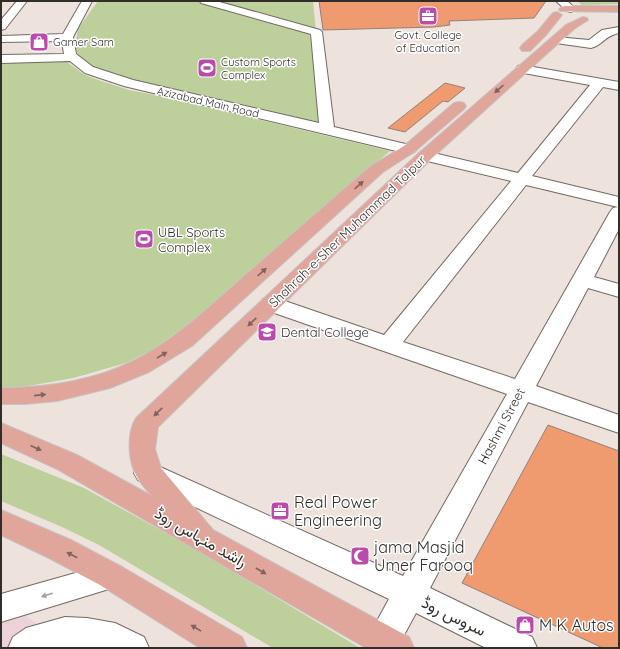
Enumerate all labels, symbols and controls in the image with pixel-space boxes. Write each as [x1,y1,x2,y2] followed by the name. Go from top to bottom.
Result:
[417,5,439,27] office icon: Govt. College of Education
[394,28,462,55] place label: Govt. College of Education
[28,31,50,53] shop icon: Gamer Sam
[53,35,114,49] place label: Gamer Sam
[221,55,296,82] place label: Custom Sports Complex
[196,57,218,79] sports icon: Custom Sports Complex
[156,83,260,121] street label: Azizabad Main Road
[494,85,504,94] one-way arrow
[265,152,429,310] street label: Shahrah-e-Sher Muhammad Talpur
[354,181,365,190] one-way arrow
[158,224,225,255] place label: UBL Sports Complex
[133,228,155,250] sports icon: UBL Sports Complex
[257,267,267,277] one-way arrow
[247,318,257,327] one-way arrow
[256,321,278,343] school or university icon: Dental College
[281,324,369,340] place label: Dental College
[156,351,168,358] one-way arrow
[474,385,528,467] street label: Hashmi Street
[34,391,46,398] one-way arrow
[153,407,163,417] one-way arrow
[31,445,42,451] one-way arrow
[294,492,382,530] place label: Real Power Engineering
[269,500,291,522] office icon: Real Power Engineering
[151,503,251,572] street label: راشد منہاس روڈ
[373,537,473,575] place label: jama Masjid Umer Farooq
[349,545,371,567] mosque icon: jama Masjid Umer Farooq
[66,552,78,558] one-way arrow
[255,567,267,574] one-way arrow
[41,592,53,598] one-way arrow
[418,592,489,641] street label: سروس روڈ
[514,614,536,636] shop icon: M K Autos
[539,615,614,635] place label: M K Autos
[190,624,202,631] one-way arrow

